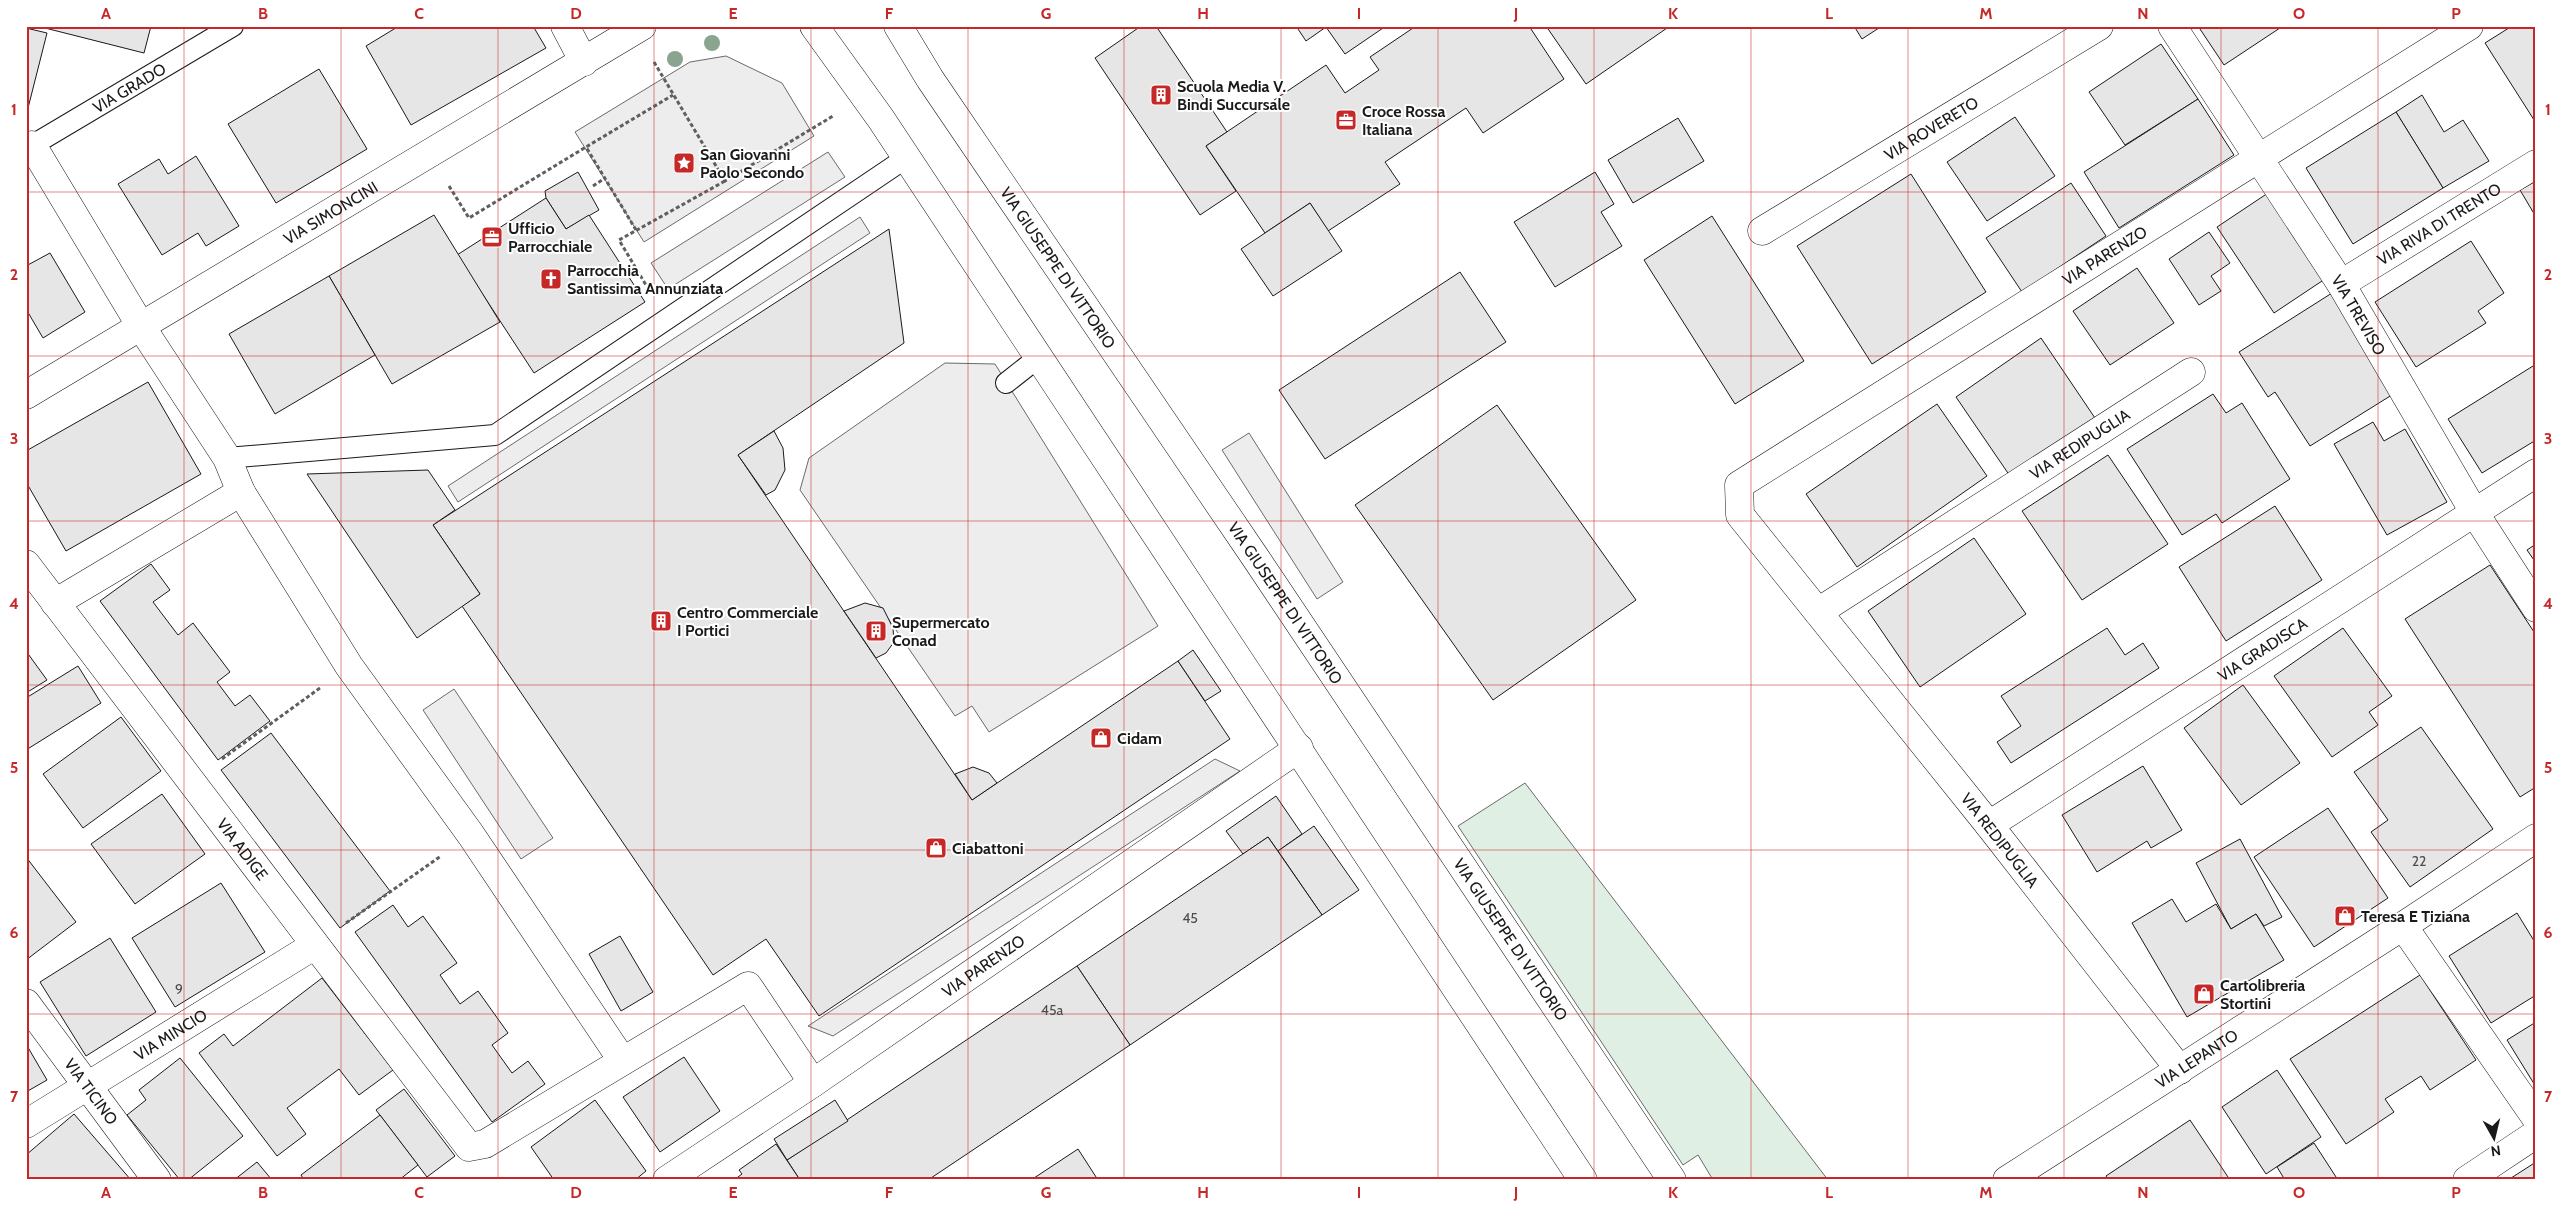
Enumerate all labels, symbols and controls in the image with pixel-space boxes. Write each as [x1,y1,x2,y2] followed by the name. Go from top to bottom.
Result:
[101,4,111,23] text: A
[258,4,268,23] text: B
[414,4,424,23] text: C
[570,4,582,23] text: D
[728,4,738,23] text: E
[885,4,894,23] text: F
[1041,4,1051,23] text: G
[1197,4,1209,23] text: H
[1357,4,1361,23] text: I
[1513,4,1518,23] text: J
[1668,4,1678,23] text: K
[1825,4,1833,23] text: L
[1979,4,1993,23] text: M
[2137,4,2149,23] text: N
[2293,4,2305,23] text: O
[2451,4,2461,23] text: P
[89,59,169,117] street label: VIA GRADO
[1177,77,1290,114] place label: Scuola Media V. Bindi Succursale
[1149,83,1173,107] building icon: Scuola Media V. Bindi Succursale
[1881,93,1982,164] street label: VIA ROVERETO
[11,100,17,119] text: 1
[2545,100,2551,119] text: 1
[1362,102,1445,139] place label: Croce Rossa Italiana
[1334,108,1358,132] office icon: Croce Rossa Italiana
[700,145,804,182] place label: San Giovanni Paolo Secondo
[672,151,696,175] place icon: San Giovanni Paolo Secondo
[280,177,381,249] street label: VIA SIMONCINI
[2374,179,2505,269] street label: VIA RIVA DI TRENTO
[996,184,1119,352] street label: VIA GIUSEPPE DI VITTORIO
[508,219,592,256] place label: Ufficio Parrocchiale
[2059,222,2151,289] street label: VIA PARENZO
[480,225,504,249] office icon: Ufficio Parrocchiale
[567,261,723,298] place label: Parrocchia Santissima Annunziata
[10,265,18,284] text: 2
[2544,265,2552,284] text: 2
[539,267,563,291] church icon: Parrocchia Santissima Annunziata
[2327,271,2389,359] street label: VIA TREVISO
[2026,405,2133,483] street label: VIA REDIPUGLIA
[10,429,18,448] text: 3
[2544,429,2552,448] text: 3
[1224,518,1346,688] street label: VIA GIUSEPPE DI VITTORIO
[9,594,19,613] text: 4
[2543,594,2553,613] text: 4
[677,603,818,640] place label: Centro Commerciale I Portici
[649,609,673,633] building icon: Centro Commerciale I Portici
[892,613,990,650] place label: Supermercato Conad
[2214,614,2311,685] street label: VIA GRADISCA
[864,619,888,643] building icon: Supermercato Conad
[1089,726,1113,750] shop icon: Cidam
[1117,729,1162,748] place label: Cidam
[10,758,18,777] text: 5
[2544,758,2552,777] text: 5
[1957,789,2043,892] street label: VIA REDIPUGLIA
[213,815,272,884] street label: VIA ADIGE
[924,836,948,860] shop icon: Ciabattoni
[952,839,1024,858] place label: Ciabattoni
[2412,852,2426,870] house number: 22
[1449,855,1572,1024] street label: VIA GIUSEPPE DI VITTORIO
[2333,904,2357,928] shop icon: Teresa E Tiziana
[2361,907,2470,926] place label: Teresa E Tiziana
[1182,909,1198,927] house number: 45
[10,923,19,942] text: 6
[2544,923,2553,942] text: 6
[938,931,1029,1001] street label: VIA PARENZO
[2220,976,2305,1013] place label: Cartolibreria Stortini
[175,980,183,998] house number: 9
[2192,982,2216,1006] shop icon: Cartolibreria Stortini
[1041,1001,1063,1019] house number: 45a
[131,1005,211,1065] street label: VIA MINCIO
[2152,1025,2242,1092] street label: VIA LEPANTO
[60,1055,122,1129] street label: VIA TICINO
[10,1087,19,1106] text: 7
[2544,1087,2553,1106] text: 7
[2470,1114,2520,1164] north arrow
[2490,1141,2502,1160] text: N
[101,1183,111,1202] text: A
[258,1183,268,1202] text: B
[414,1183,424,1202] text: C
[570,1183,582,1202] text: D
[728,1183,738,1202] text: E
[885,1183,894,1202] text: F
[1041,1183,1051,1202] text: G
[1197,1183,1209,1202] text: H
[1357,1183,1361,1202] text: I
[1513,1183,1518,1202] text: J
[1668,1183,1678,1202] text: K
[1825,1183,1833,1202] text: L
[1979,1183,1993,1202] text: M
[2137,1183,2149,1202] text: N
[2293,1183,2305,1202] text: O
[2451,1183,2461,1202] text: P

